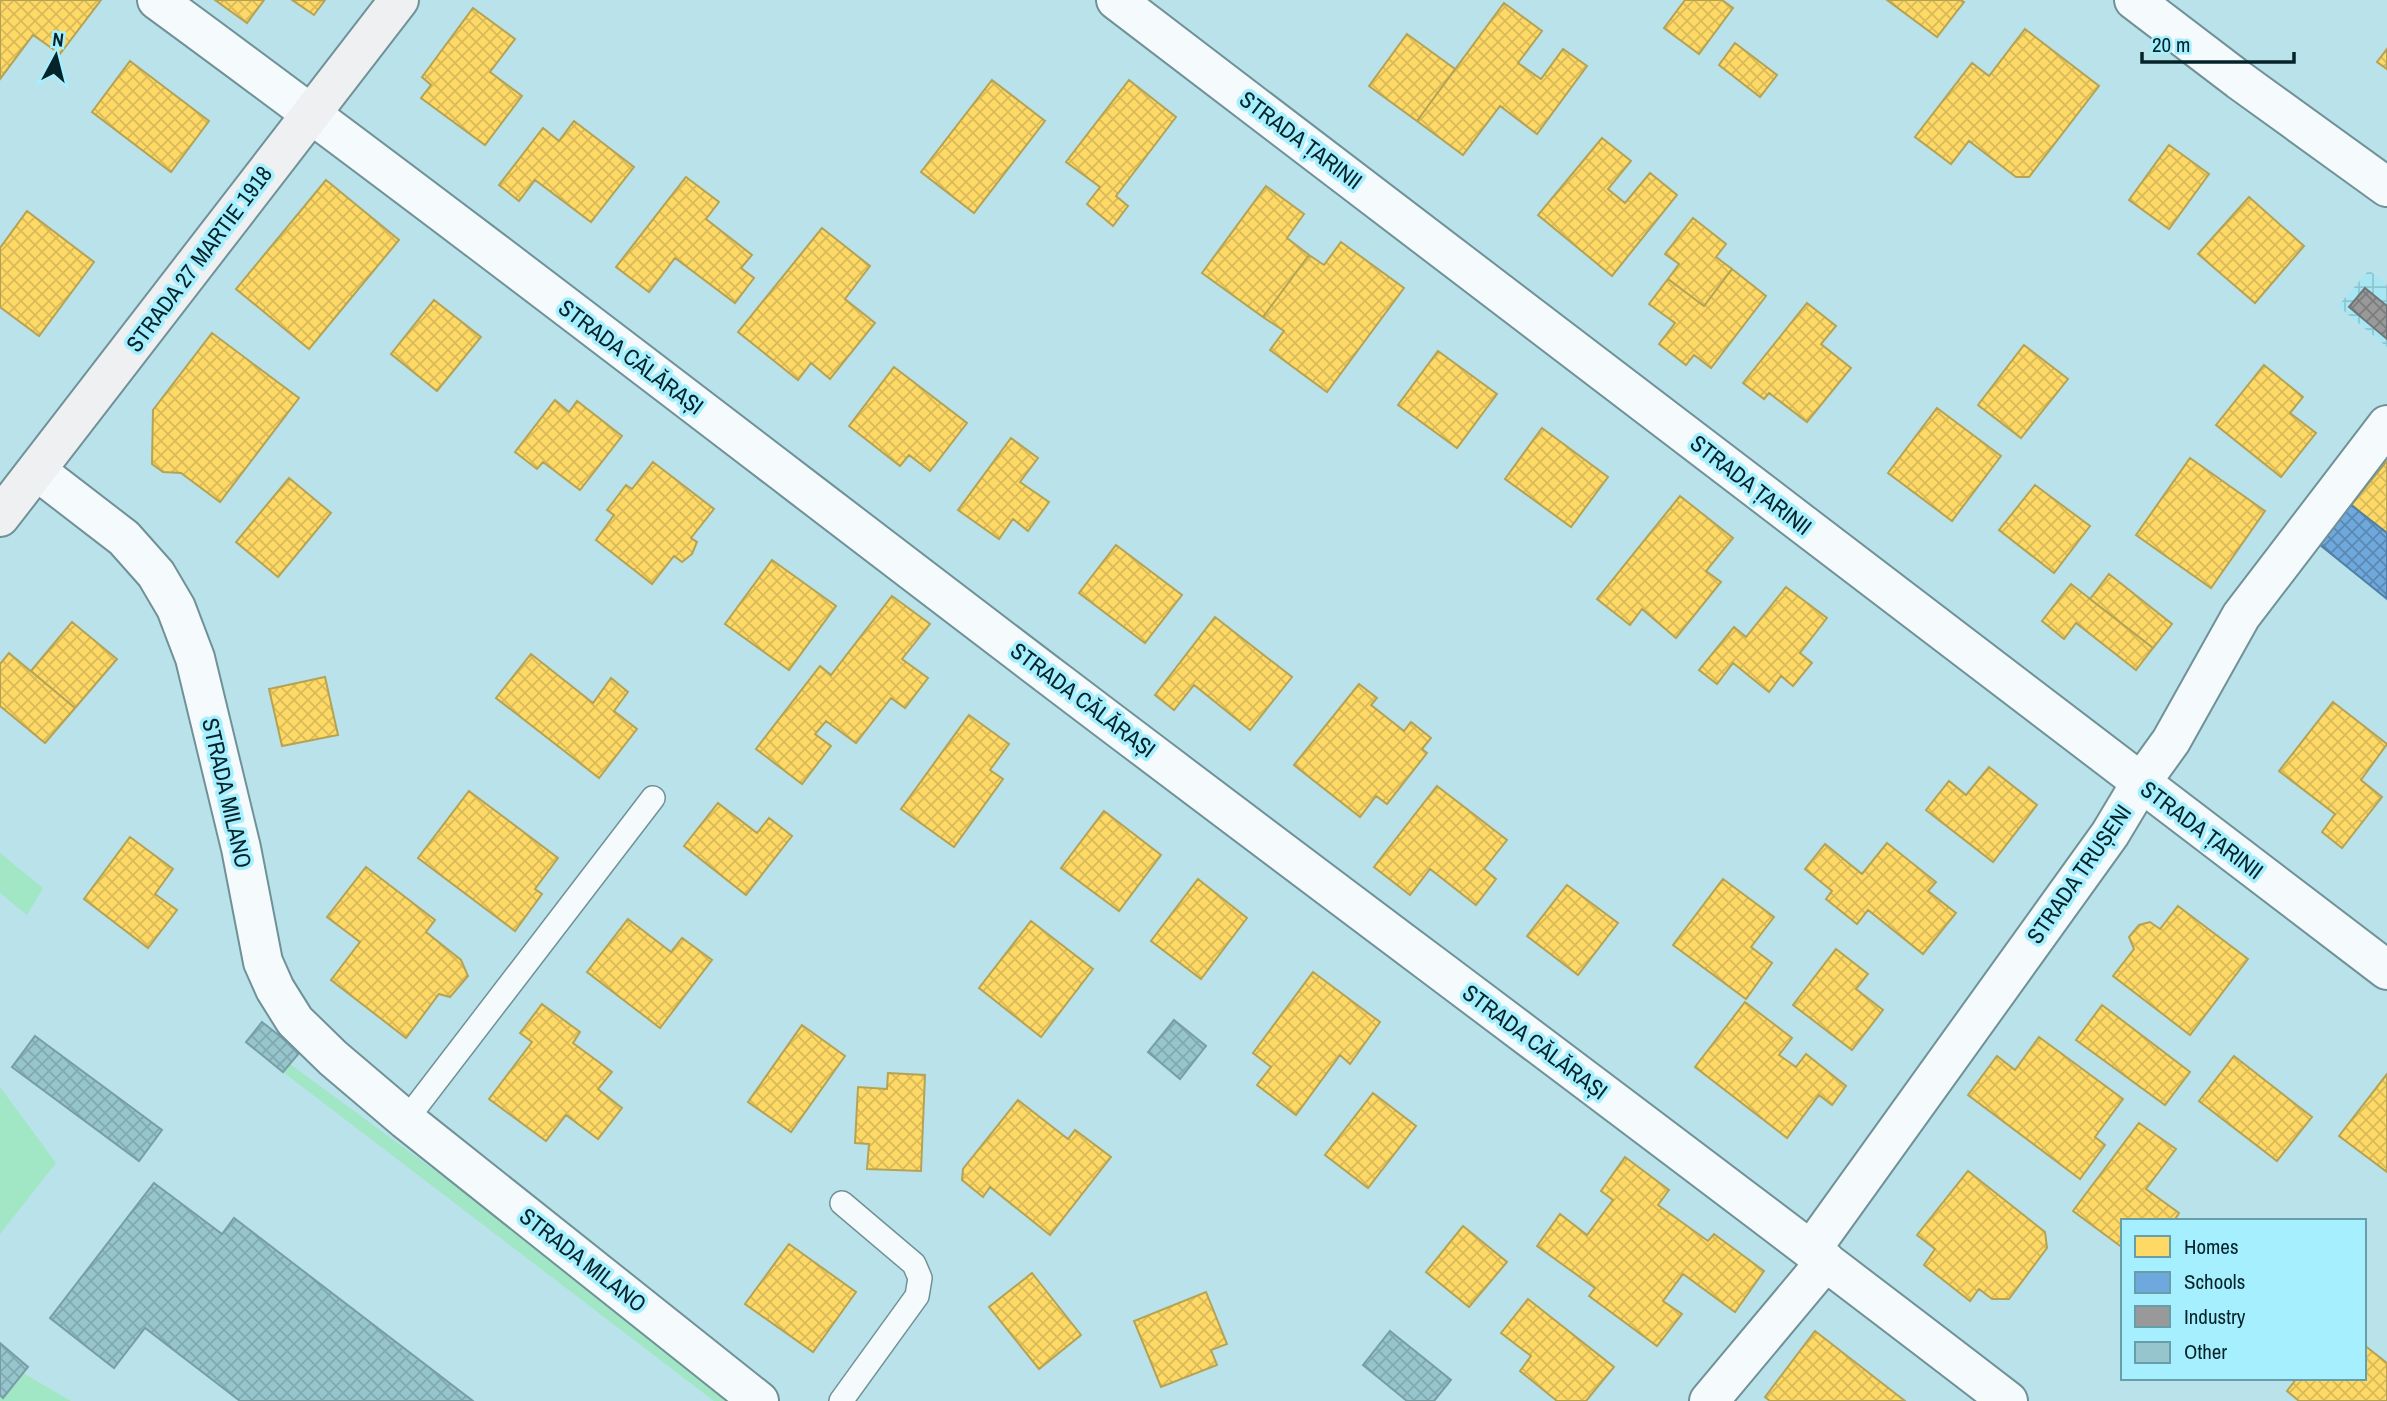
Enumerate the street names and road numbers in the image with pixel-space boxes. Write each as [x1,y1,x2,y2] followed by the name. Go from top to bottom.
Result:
[1234,83,1369,196] street label: STRADA ȚARINII
[118,159,279,358] street label: STRADA 27 MARTIE 1918
[552,292,710,421] street label: STRADA CĂLĂRAȘI
[1684,427,1818,542] street label: STRADA ȚARINII
[1004,635,1162,764] street label: STRADA CĂLĂRAȘI
[195,715,260,871] street label: STRADA MILANO
[2135,773,2270,886] street label: STRADA ȚARINII
[2019,798,2138,949] street label: STRADA TRUȘENI
[1456,977,1614,1106] street label: STRADA CĂLĂRAȘI
[513,1200,653,1319] street label: STRADA MILANO

